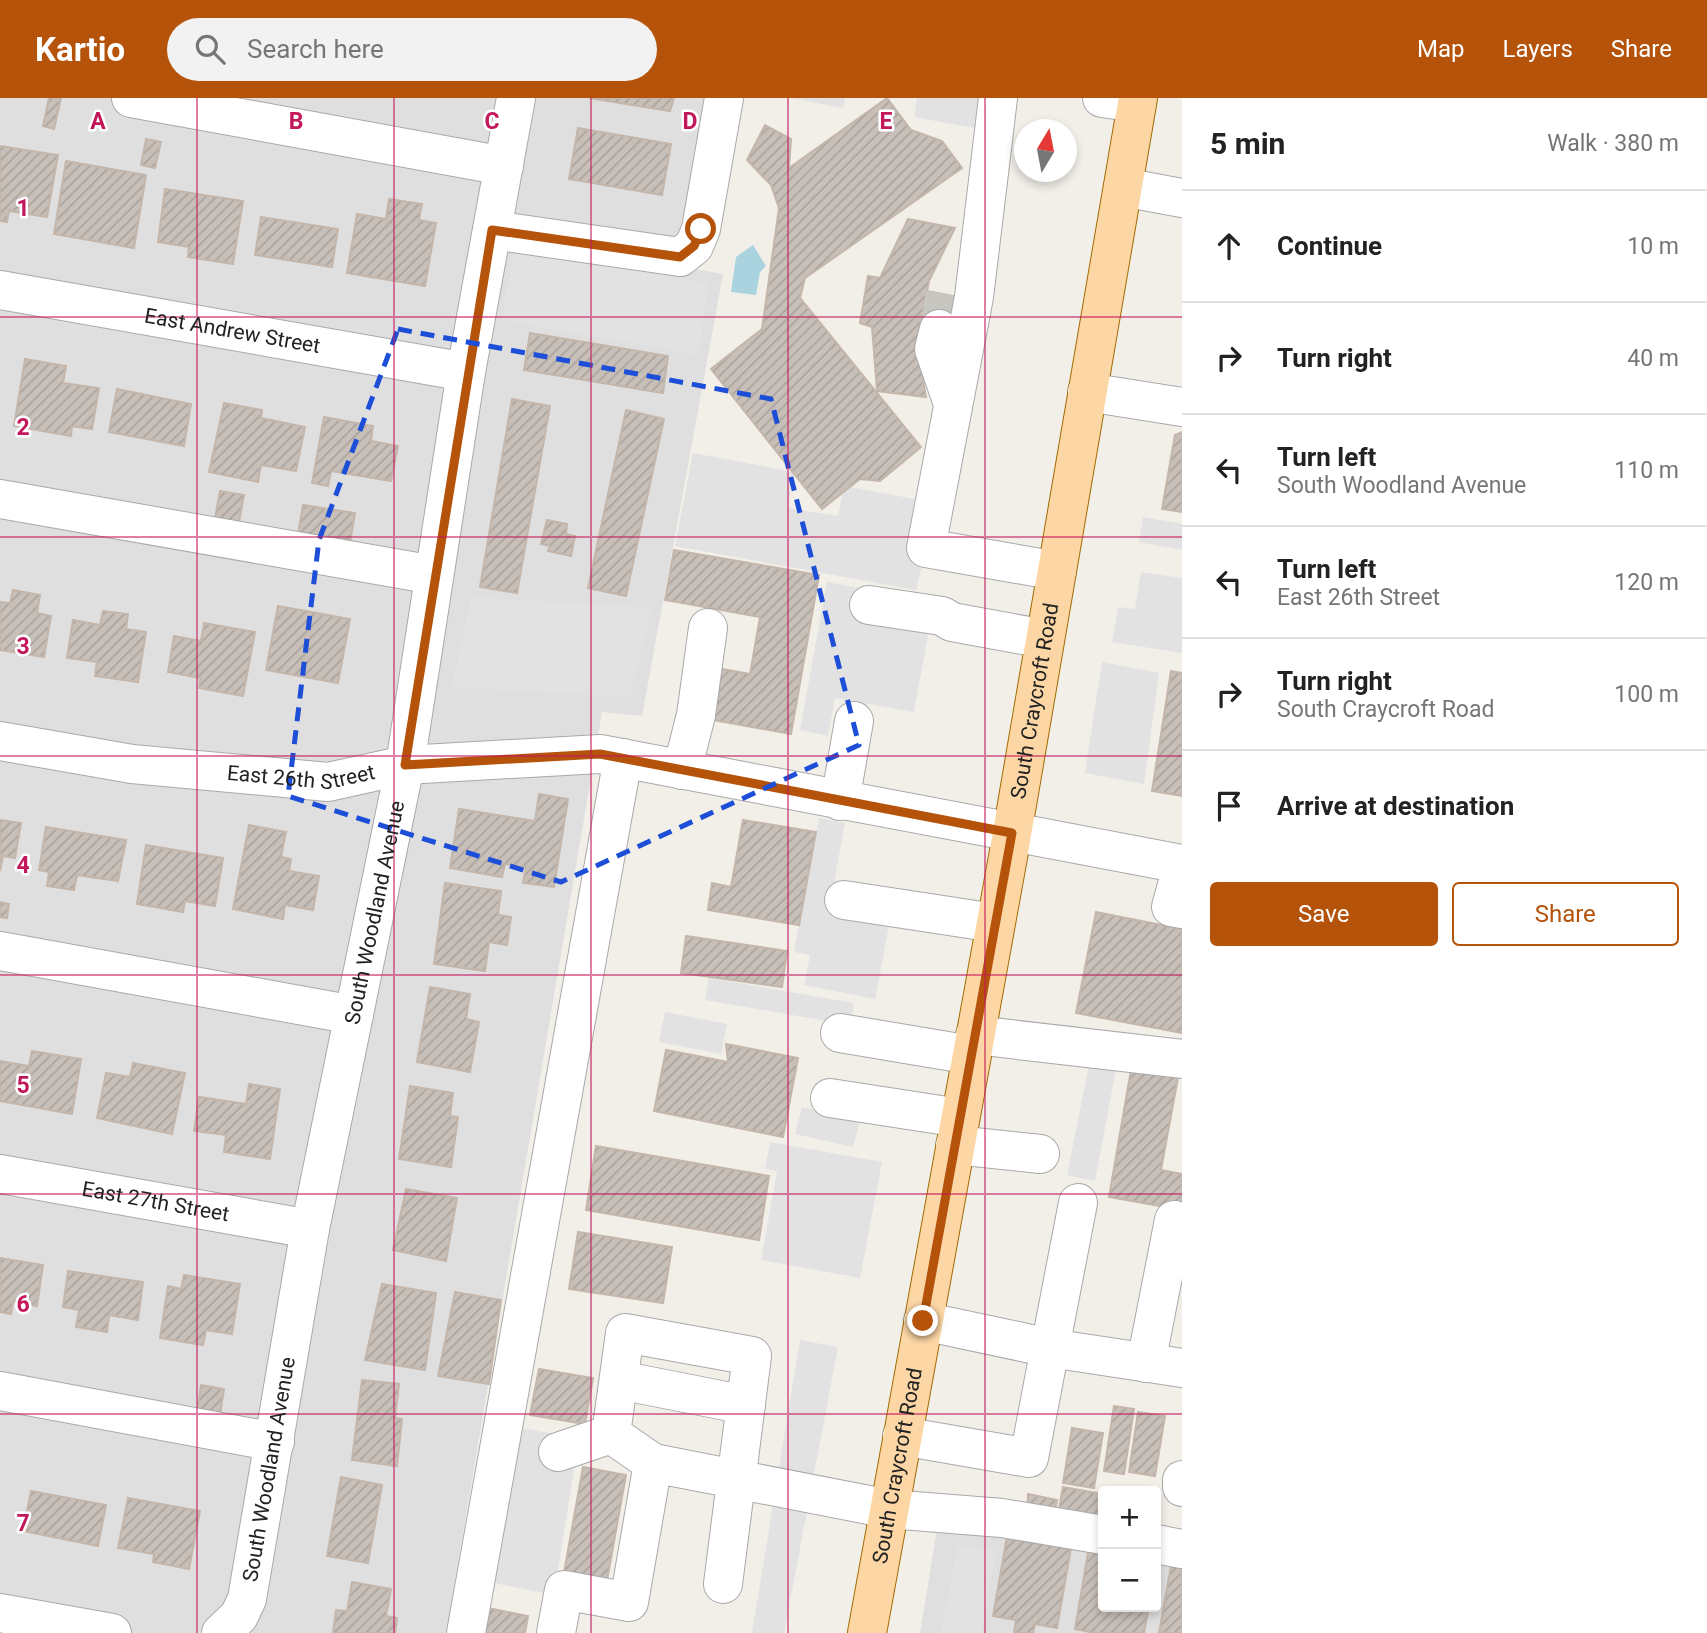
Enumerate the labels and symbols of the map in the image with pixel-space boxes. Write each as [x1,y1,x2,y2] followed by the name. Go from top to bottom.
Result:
[90,108,106,135] text: A
[289,108,303,135] text: B
[484,108,500,135] text: C
[683,108,697,135] text: D
[880,108,893,135] text: E
[1014,119,1077,182] north arrow
[16,195,30,222] text: 1
[685,213,716,244] route start
[143,304,322,358] street label: East Andrew Street
[16,414,30,441] text: 2
[1006,601,1063,801] street label: South Craycroft Road
[16,633,30,660] text: 3
[226,760,377,794] street label: East 26th Street
[340,798,409,1026] street label: South Woodland Avenue
[16,852,30,879] text: 4
[16,1072,30,1099] text: 5
[80,1177,231,1226] street label: East 27th Street
[16,1291,30,1318] text: 6
[907,1305,938,1336] route end
[238,1355,300,1584] street label: South Woodland Avenue
[868,1366,927,1566] street label: South Craycroft Road
[16,1510,30,1537] text: 7

